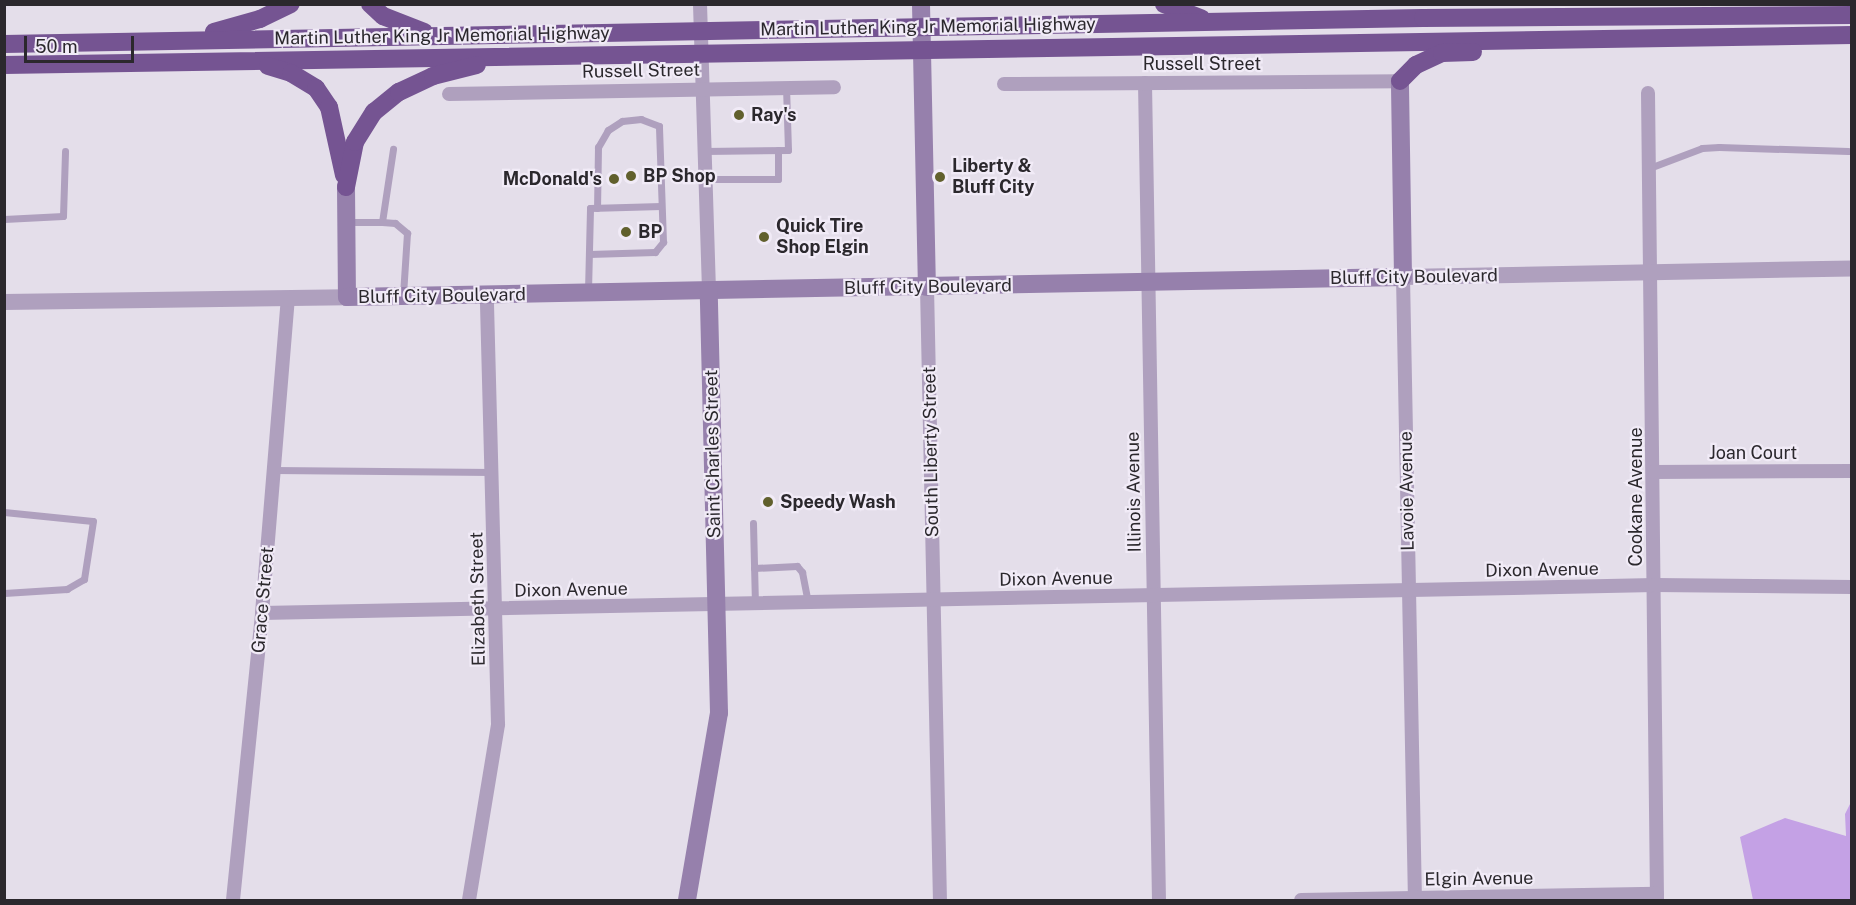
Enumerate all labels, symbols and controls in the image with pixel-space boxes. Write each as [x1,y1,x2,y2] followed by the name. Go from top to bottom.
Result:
[760,13,1096,41] street label: Martin Luther King Jr Memorial Highway
[274,22,610,50] street label: Martin Luther King Jr Memorial Highway
[27,24,136,62] scale bar
[35,36,78,57] text: 50 m
[1143,53,1261,75] street label: Russell Street
[582,59,700,83] street label: Russell Street
[751,104,796,126] place label: Ray's
[732,108,746,122] marker: Ray's
[952,156,1034,198] place label: Liberty & Bluff City
[643,165,716,187] place label: BP Shop
[503,168,602,190] place label: McDonald's
[624,169,638,183] marker: BP Shop
[933,170,947,184] marker: Liberty & Bluff City
[607,172,621,186] marker: McDonald's
[776,216,869,258] place label: Quick Tire Shop Elgin
[638,221,662,243] place label: BP
[619,225,633,239] marker: BP
[757,230,771,244] marker: Quick Tire Shop Elgin
[1330,265,1498,289] street label: Bluff City Boulevard
[844,275,1012,299] street label: Bluff City Boulevard
[358,284,526,308] street label: Bluff City Boulevard
[919,366,943,538] street label: South Liberty Street
[701,369,725,539] street label: Saint Charles Street
[1625,427,1647,567] street label: Cookane Avenue
[1395,431,1419,551] street label: Lavoie Avenue
[1122,432,1146,552] street label: Illinois Avenue
[1709,442,1797,464] street label: Joan Court
[780,491,896,513] place label: Speedy Wash
[761,495,775,509] marker: Speedy Wash
[466,532,490,666] street label: Elizabeth Street
[248,546,278,654] street label: Grace Street
[1485,558,1599,582] street label: Dixon Avenue
[999,567,1113,591] street label: Dixon Avenue
[514,578,628,602] street label: Dixon Avenue
[1424,867,1534,891] street label: Elgin Avenue

